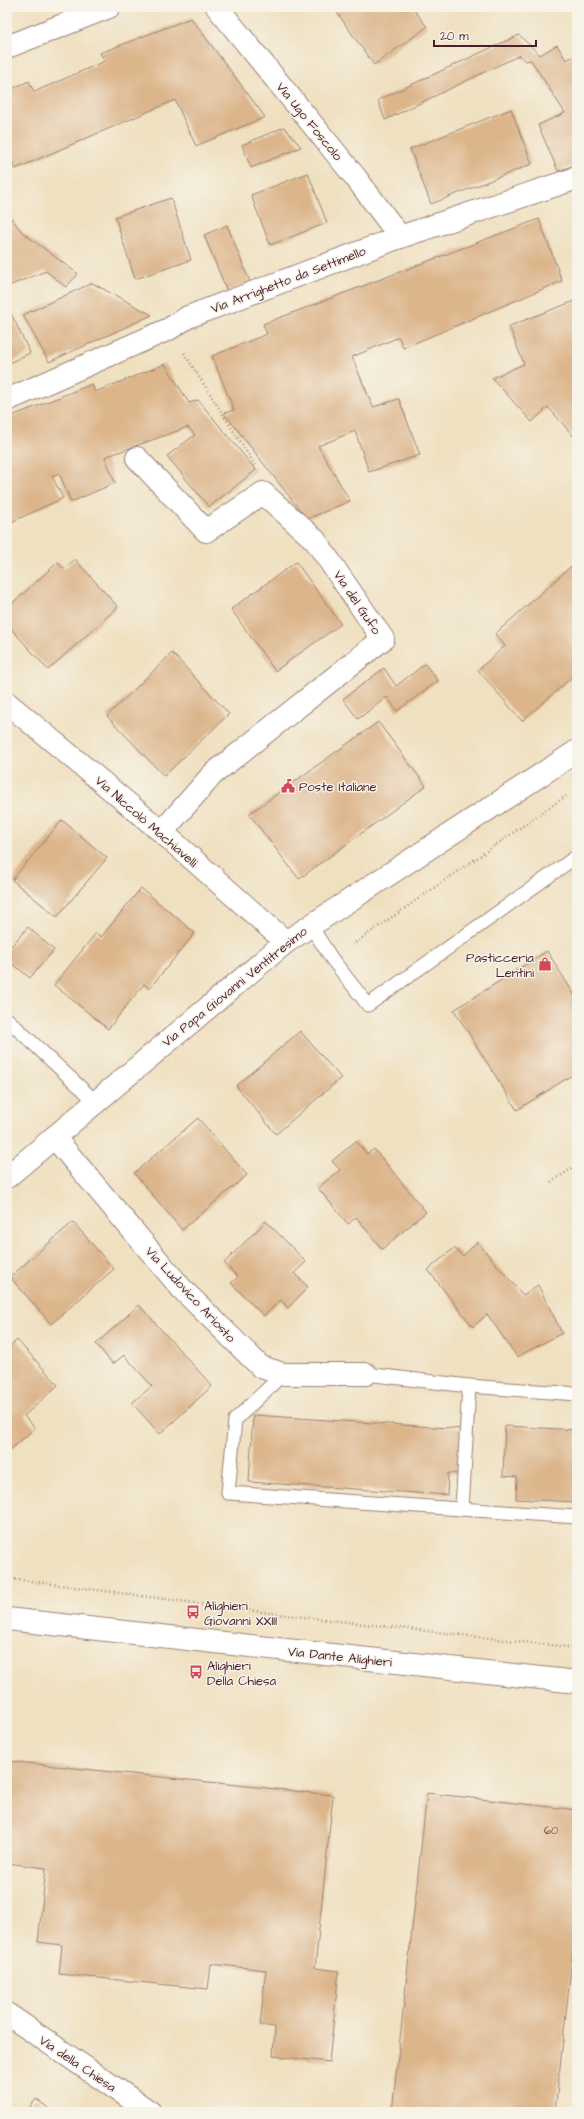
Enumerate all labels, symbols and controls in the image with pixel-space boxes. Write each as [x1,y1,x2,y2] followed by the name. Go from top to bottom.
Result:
[434,22,536,48] scale bar
[440,28,469,45] text: 20 m
[271,79,347,166] street label: Via Ugo Foscolo
[208,242,369,319] street label: Via Arrighetto da Settimello
[329,567,386,639] street label: Via del Gufo
[91,772,202,871] street label: Via Niccolò Machiavelli
[280,778,296,794] public building icon: Poste Italiane
[299,778,377,796] place label: Poste Italiane
[158,922,312,1051] street label: Via Papa Giovanni Ventitresimo
[466,949,534,982] place label: Pasticceria Lentini
[537,956,553,972] shop icon: Pasticceria Lentini
[141,1243,240,1347] street label: Via Ludovico Ariosto
[204,1597,277,1630] place label: Alighieri Giovanni XXIII
[185,1604,201,1620] bus stop icon: Alighieri Giovanni XXIII
[287,1643,393,1672] street label: Via Dante Alighieri
[207,1657,277,1690] place label: Alighieri Della Chiesa
[188,1664,204,1680] bus stop icon: Alighieri Della Chiesa
[544,1823,558,1838] house number: 60
[35,2031,120,2096] street label: Via della Chiesa

